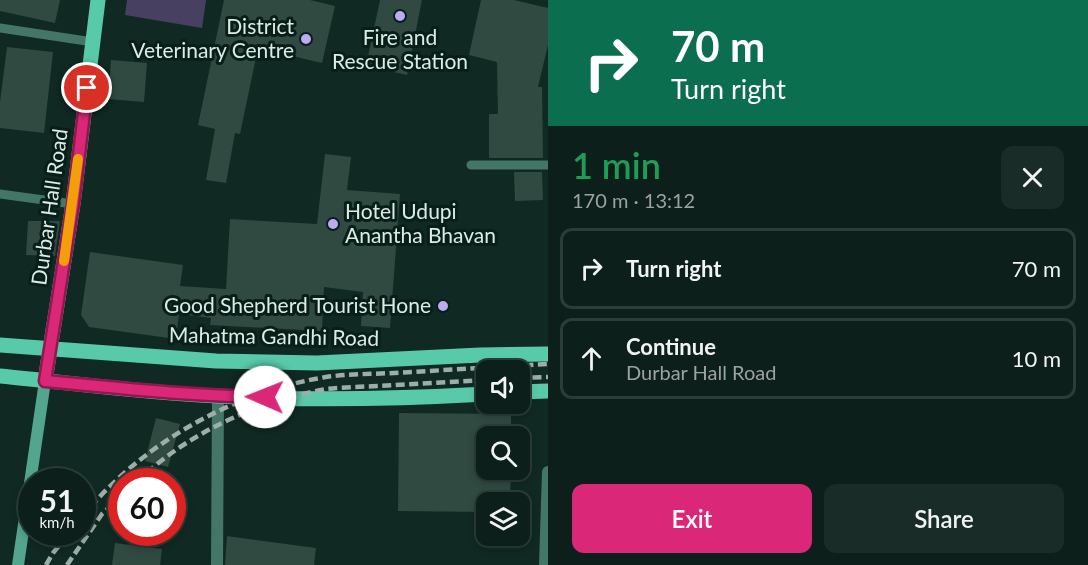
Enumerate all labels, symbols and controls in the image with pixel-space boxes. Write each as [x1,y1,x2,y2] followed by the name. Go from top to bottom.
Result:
[393,9,407,23] marker: Fire and Rescue Station
[131,13,294,62] place label: District Veterinary Centre
[671,21,765,71] text: 70 m
[332,24,468,73] place label: Fire and Rescue Station
[572,24,650,102] icon: right
[299,32,313,46] marker: District Veterinary Centre
[61,62,112,113] pin
[70,71,103,104] icon: arrive
[671,72,786,105] text: Turn right
[25,127,72,287] street label: Durbar Hall Road
[572,143,661,187] text: 1 min
[1001,146,1064,209] button: close
[572,188,695,212] text: 170 m · 13:12
[345,198,496,247] place label: Hotel Udupi Anantha Bhavan
[326,217,340,231] marker: Hotel Udupi Anantha Bhavan
[575,252,608,285] icon: right
[626,255,721,282] text: Turn right
[1012,255,1061,282] text: 70 m
[164,292,431,317] place label: Good Shepherd Tourist Hone
[436,299,450,313] marker: Good Shepherd Tourist Hone
[169,321,379,350] street label: Mahatma Gandhi Road
[626,333,716,360] text: Continue
[575,342,608,375] icon: ahead
[1012,345,1061,372] text: 10 m
[476,360,530,546] map controls
[476,360,530,414] button: sound
[626,360,776,384] text: Durbar Hall Road
[233,365,297,429] position arrow
[476,426,530,480] button: search
[108,468,186,546] speed limit sign: 60
[40,482,74,518] text: 51
[572,484,812,553] button: Exit
[824,484,1064,553] button: Share
[476,492,530,546] button: layers
[39,513,75,531] text: km/h

